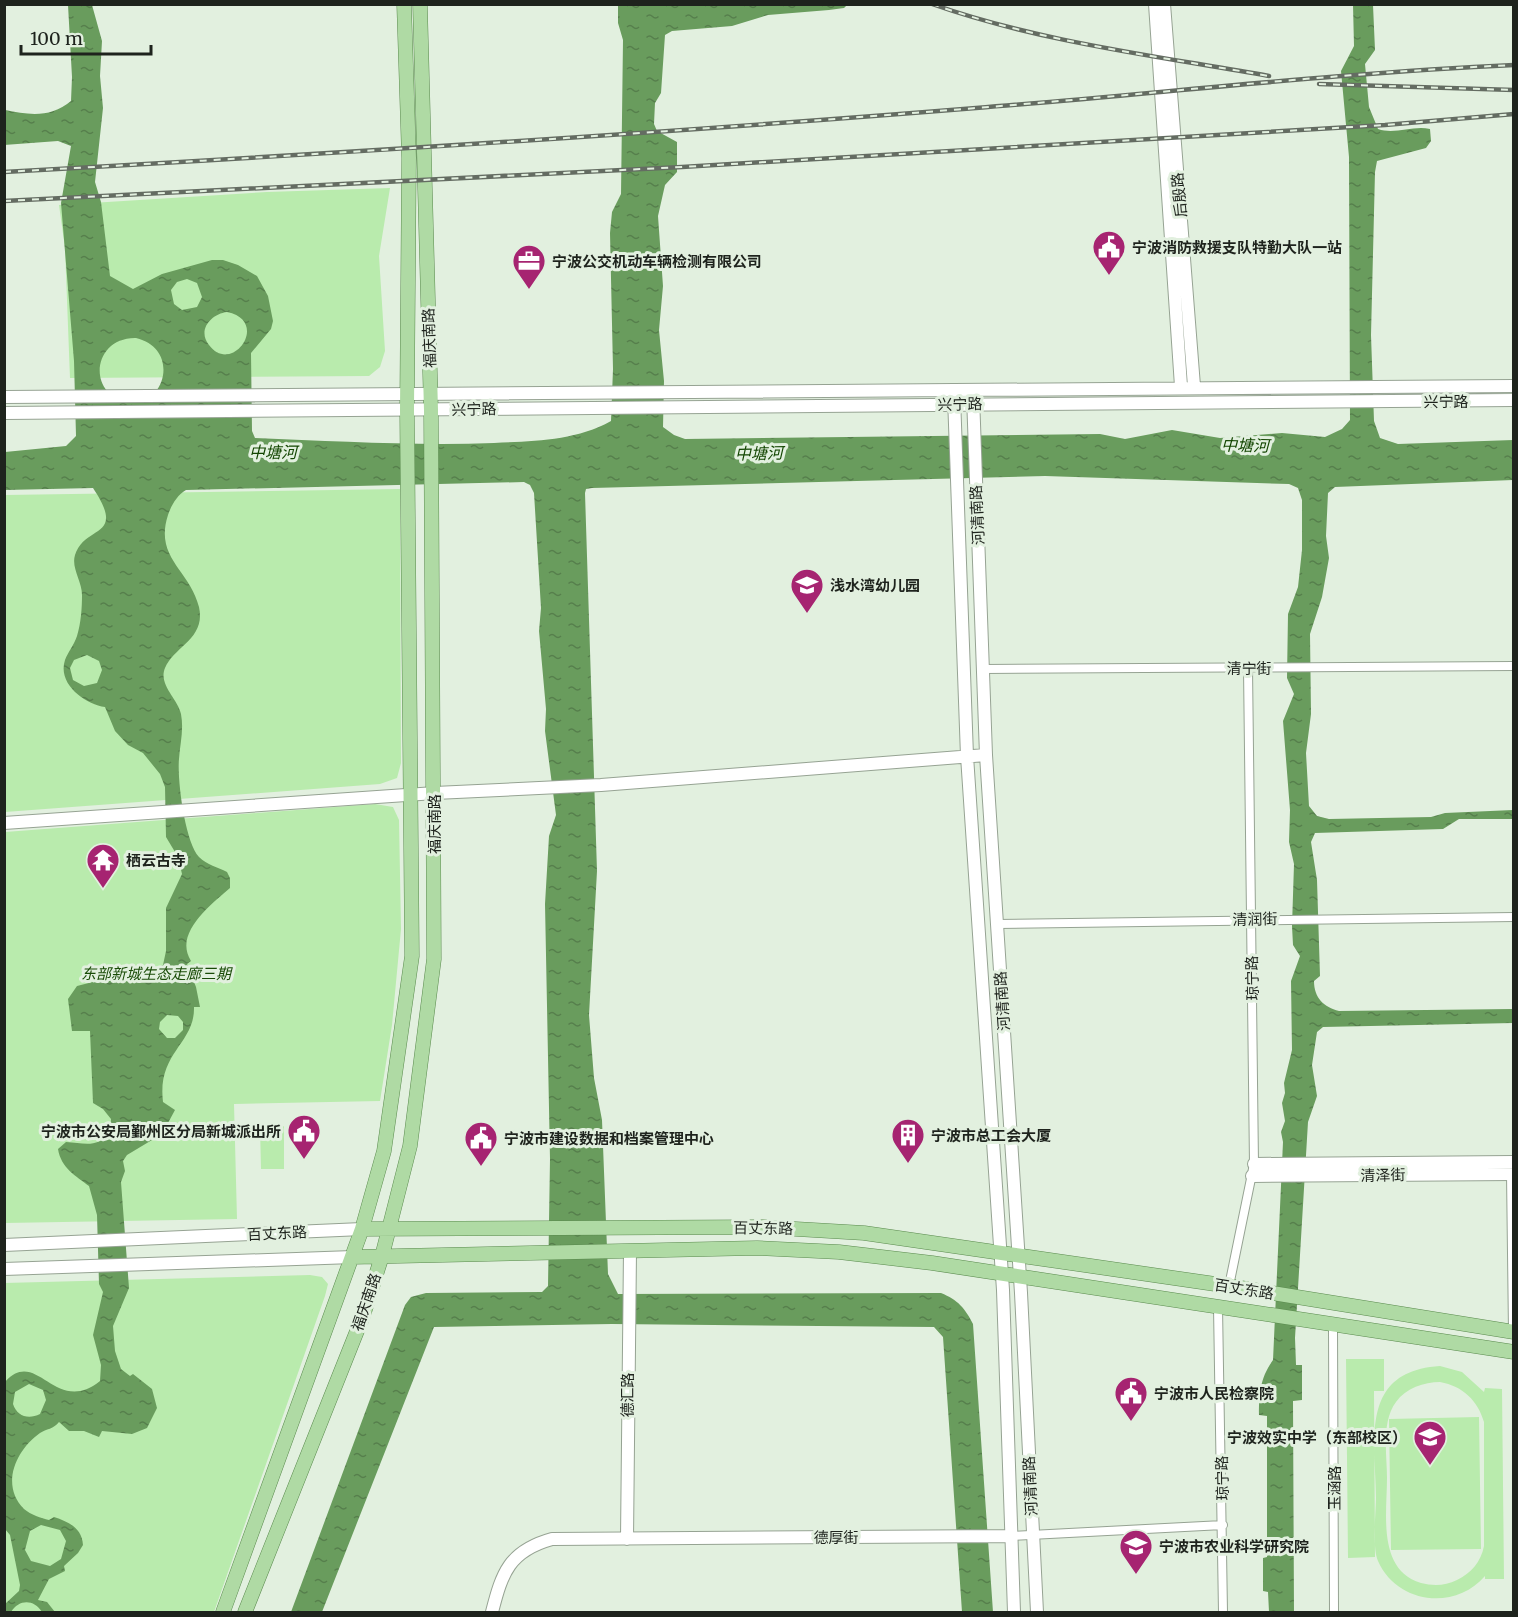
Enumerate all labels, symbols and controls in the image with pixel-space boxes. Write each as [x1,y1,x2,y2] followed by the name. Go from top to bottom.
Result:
[21,18,152,56] scale bar
[30,27,83,50] text: 100 m
[1168,172,1190,218] street label: 后殷路
[1091,229,1127,276] public building icon: 宁波消防救援支队特勤大队一站
[1132,238,1342,257] place label: 宁波消防救援支队特勤大队一站
[511,243,547,290] office icon: 宁波公交机动车辆检测有限公司
[552,252,762,271] place label: 宁波公交机动车辆检测有限公司
[418,308,440,368] street label: 福庆南路
[1423,392,1469,411] street label: 兴宁路
[937,394,983,414] street label: 兴宁路
[451,399,497,419] street label: 兴宁路
[1221,435,1272,455] water label: 中塘河
[249,442,300,462] water label: 中塘河
[735,443,786,463] water label: 中塘河
[966,485,988,545] street label: 河清南路
[789,567,825,614] school or university icon: 浅水湾幼儿园
[830,576,920,595] place label: 浅水湾幼儿园
[1226,659,1272,678] street label: 清宁街
[425,794,444,854] street label: 福庆南路
[85,842,121,889] temple icon: 栖云古寺
[126,851,186,870] place label: 栖云古寺
[1232,909,1278,929] street label: 清润街
[1242,955,1262,1001] street label: 琼宁路
[81,964,233,983] park label: 东部新城生态走廊三期
[990,970,1014,1032] street label: 河清南路
[286,1113,322,1160] public building icon: 宁波市公安局鄞州区分局新城派出所
[890,1117,926,1164] building icon: 宁波市总工会大厦
[463,1120,499,1167] public building icon: 宁波市建设数据和档案管理中心
[41,1122,281,1141] place label: 宁波市公安局鄞州区分局新城派出所
[931,1126,1051,1145] place label: 宁波市总工会大厦
[504,1129,714,1148] place label: 宁波市建设数据和档案管理中心
[1360,1165,1406,1185] street label: 清泽街
[733,1218,793,1238] street label: 百丈东路
[247,1222,307,1244] street label: 百丈东路
[347,1271,385,1333] street label: 福庆南路
[1213,1275,1275,1303] street label: 百丈东路
[618,1372,637,1418] street label: 德汇路
[1113,1375,1149,1422] public building icon: 宁波市人民检察院
[1154,1384,1274,1403] place label: 宁波市人民检察院
[1412,1419,1448,1466] school or university icon: 宁波效实中学（东部校区）
[1227,1428,1407,1447] place label: 宁波效实中学（东部校区）
[1212,1455,1232,1501] street label: 琼宁路
[1019,1456,1041,1516] street label: 河清南路
[1325,1465,1344,1511] street label: 玉涵路
[813,1528,859,1547] street label: 德厚街
[1118,1528,1154,1575] school or university icon: 宁波市农业科学研究院
[1159,1537,1309,1556] place label: 宁波市农业科学研究院

